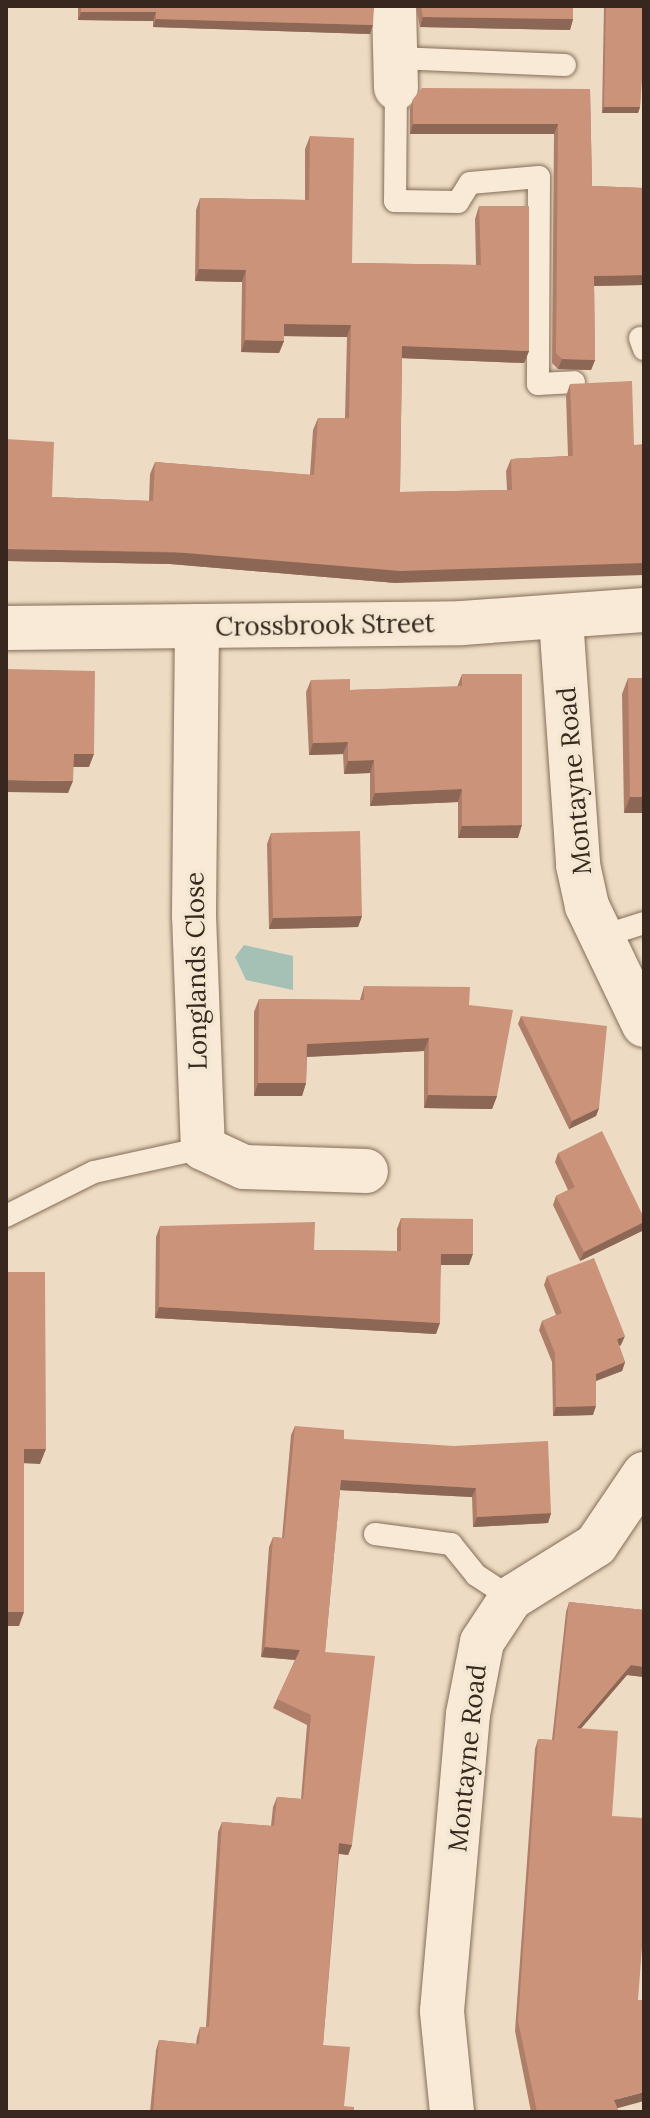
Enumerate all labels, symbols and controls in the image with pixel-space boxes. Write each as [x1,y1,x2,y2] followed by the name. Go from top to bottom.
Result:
[215,607,435,643] street label: Crossbrook Street
[550,686,598,876] street label: Montayne Road
[179,872,213,1070] street label: Longlands Close
[442,1663,492,1853] street label: Montayne Road

